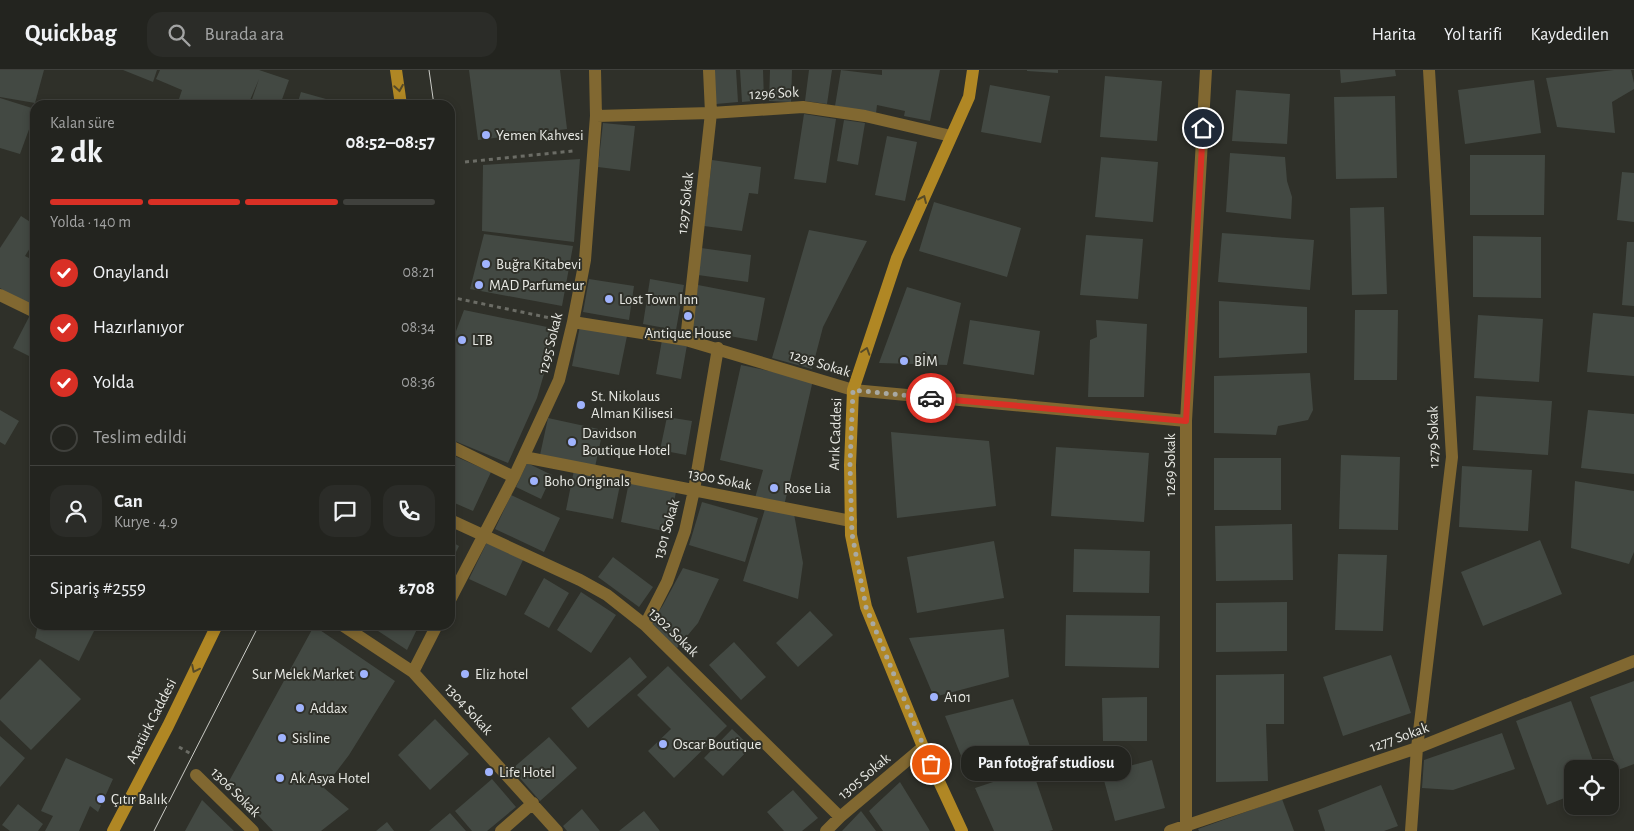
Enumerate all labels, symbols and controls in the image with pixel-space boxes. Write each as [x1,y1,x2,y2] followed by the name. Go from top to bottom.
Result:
[147,12,497,57] search box
[165,21,193,49] icon: search
[25,22,117,46] text: Quickbag
[205,25,284,44] text: Burada ara
[1372,26,1416,44] text: Harita
[1444,26,1502,44] text: Yol tarifi
[1530,26,1609,44] text: Kaydedilen
[393,83,403,92] one-way arrow
[749,85,799,102] street label: 1296 Sok
[1182,107,1224,149] pin
[1189,114,1217,142] icon: home
[50,115,115,131] text: Kalan süre
[496,128,584,143] place label: Yemen Kahvesi
[480,129,492,141] marker: Yemen Kahvesi
[345,133,435,152] text: 08:52–08:57
[50,136,103,168] text: 2 dk
[675,171,696,235] street label: 1297 Sokak
[916,195,927,204] one-way arrow
[50,214,131,230] text: Yolda · 140 m
[496,257,581,272] place label: Buğra Kitabevi
[480,258,492,270] marker: Buğra Kitabevi
[50,259,78,287] icon: check
[93,263,169,282] text: Onaylandı
[403,264,435,280] text: 08:21
[489,278,584,293] place label: MAD Parfumeur
[473,279,485,291] marker: MAD Parfumeur
[619,292,698,307] place label: Lost Town Inn
[603,293,615,305] marker: Lost Town Inn
[682,310,694,322] marker: Antique House
[536,311,565,375] street label: 1295 Sokak
[50,314,78,342] icon: check
[93,318,184,337] text: Hazırlanıyor
[401,319,435,335] text: 08:34
[645,326,731,341] place label: Antique House
[472,333,493,348] place label: LTB
[456,334,468,346] marker: LTB
[788,347,852,380] street label: 1298 Sokak
[860,347,870,355] one-way arrow
[914,352,938,369] place label: BİM
[898,355,910,367] marker: BİM
[50,369,78,397] icon: check
[93,373,134,392] text: Yolda
[906,373,956,423] courier
[401,374,435,390] text: 08:36
[917,384,945,412] icon: car
[591,389,673,421] place label: St. Nikolaus Alman Kilisesi
[827,397,844,471] street label: Arık Caddesi
[575,399,587,411] marker: St. Nikolaus Alman Kilisesi
[1425,406,1442,468] street label: 1279 Sokak
[582,426,671,458] place label: Davidson Boutique Hotel
[93,428,187,447] text: Teslim edildi
[1163,433,1178,497] street label: 1269 Sokak
[566,436,578,448] marker: Davidson Boutique Hotel
[687,466,753,493] street label: 1300 Sokak
[544,474,630,489] place label: Boho Originals
[528,475,540,487] marker: Boho Originals
[784,481,831,496] place label: Rose Lia
[768,482,780,494] marker: Rose Lia
[50,485,102,537] button: person
[319,485,371,537] button: chat
[383,485,435,537] button: phone
[114,492,143,511] text: Can
[651,497,682,561] street label: 1301 Sokak
[114,514,178,530] text: Kurye · 4.9
[50,579,146,598] text: Sipariş #2559
[399,579,435,598] text: ₺708
[646,605,702,660] street label: 1302 Sokak
[191,664,202,673] one-way arrow
[252,667,354,682] place label: Sur Melek Market
[475,667,529,682] place label: Eliz hotel
[358,668,370,680] marker: Sur Melek Market
[459,668,471,680] marker: Eliz hotel
[124,676,179,766] street label: Atatürk Caddesi
[442,681,496,738] street label: 1304 Sokak
[944,690,971,705] place label: А101
[928,691,940,703] marker: А101
[310,701,348,716] place label: Addax
[294,702,306,714] marker: Addax
[1368,720,1431,755] street label: 1277 Sokak
[292,731,330,746] place label: Sisline
[276,732,288,744] marker: Sisline
[673,737,761,752] place label: Oscar Boutique
[657,738,669,750] marker: Oscar Boutique
[910,743,952,785] pin
[961,746,1131,782] callout: Pan fotoğraf studiosu
[836,750,893,802] street label: 1305 Sokak
[917,750,945,778] icon: bag
[978,755,1114,771] text: Pan fotoğraf studiosu
[1564,760,1619,815] map controls
[1564,760,1619,815] button: locate
[208,765,263,820] street label: 1306 Sokak
[499,765,555,780] place label: Life Hotel
[483,766,495,778] marker: Life Hotel
[290,771,370,786] place label: Ak Asya Hotel
[274,772,286,784] marker: Ak Asya Hotel
[111,792,167,807] place label: Çıtır Balık
[95,793,107,805] marker: Çıtır Balık

